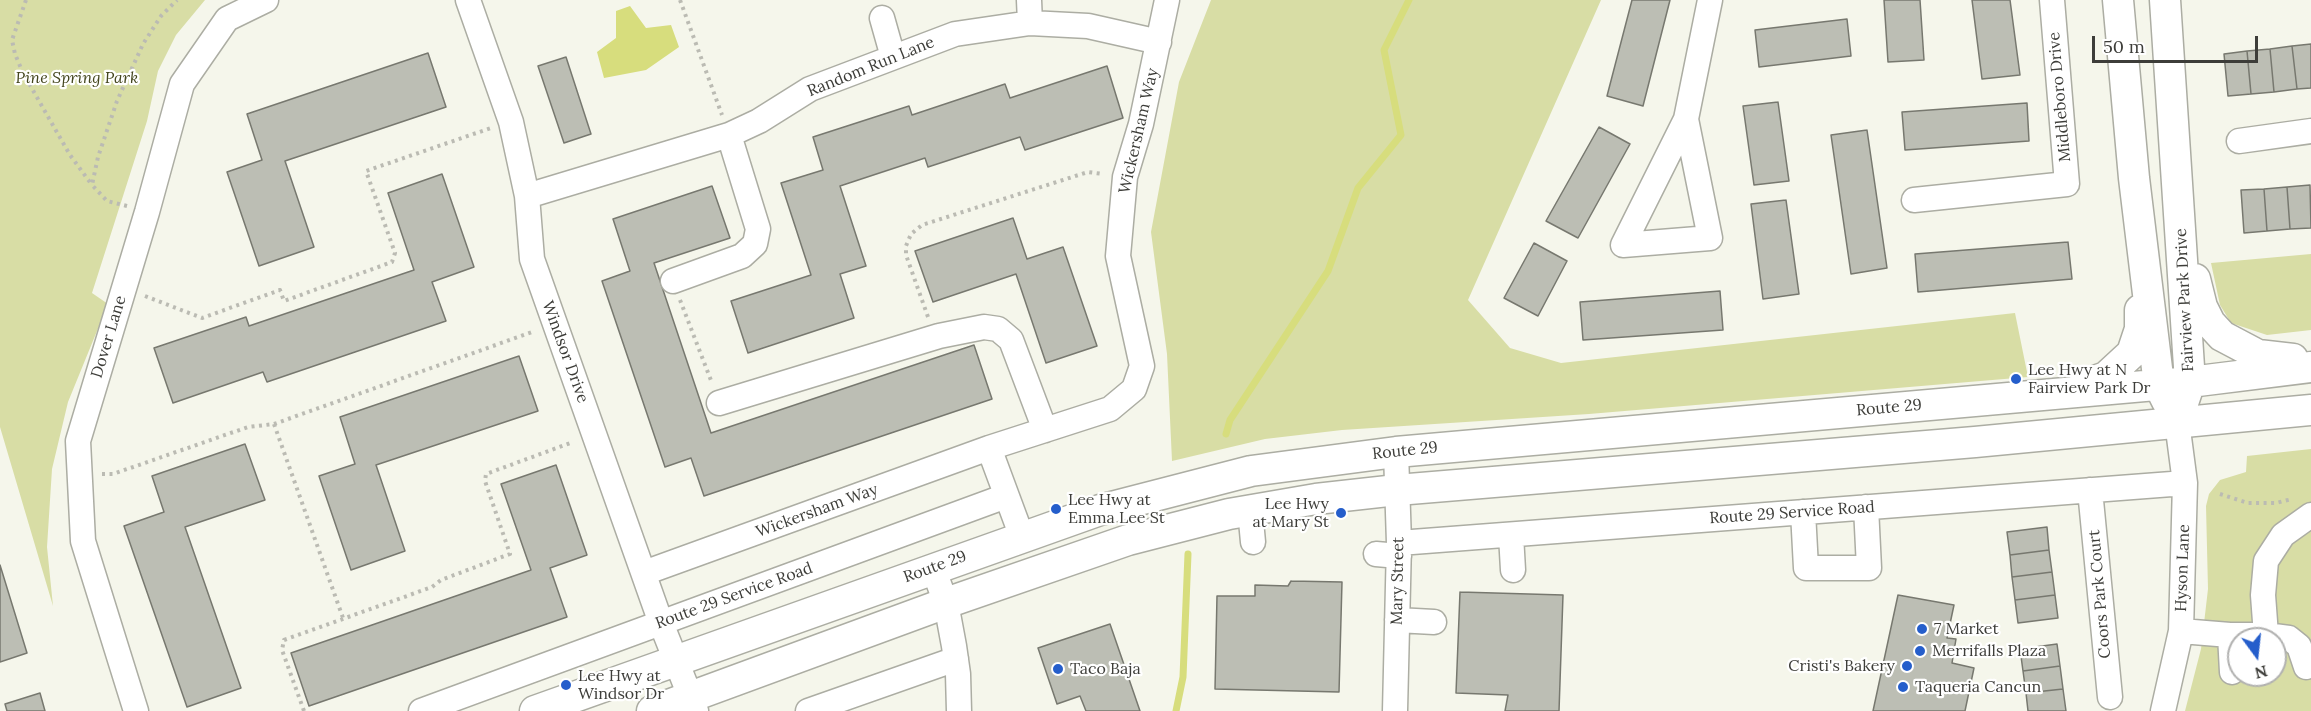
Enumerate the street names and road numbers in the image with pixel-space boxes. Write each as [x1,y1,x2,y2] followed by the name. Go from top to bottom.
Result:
[2045,31,2075,163] street label: Middleboro Drive
[805,33,937,101] street label: Random Run Lane
[1115,66,1163,196] street label: Wickersham Way
[2172,228,2198,372] street label: Fairview Park Drive
[87,293,131,381] street label: Dover Lane
[538,298,592,406] street label: Windsor Drive
[1855,396,1923,420] street label: Route 29
[1371,438,1439,464] street label: Route 29
[753,480,881,542] street label: Wickersham Way
[1709,498,1875,528] street label: Route 29 Service Road
[2172,524,2194,612] street label: Hyson Lane
[2085,529,2115,659] street label: Coors Park Court
[1388,537,1408,625] street label: Mary Street
[901,547,969,587] street label: Route 29
[653,559,815,633] street label: Route 29 Service Road

